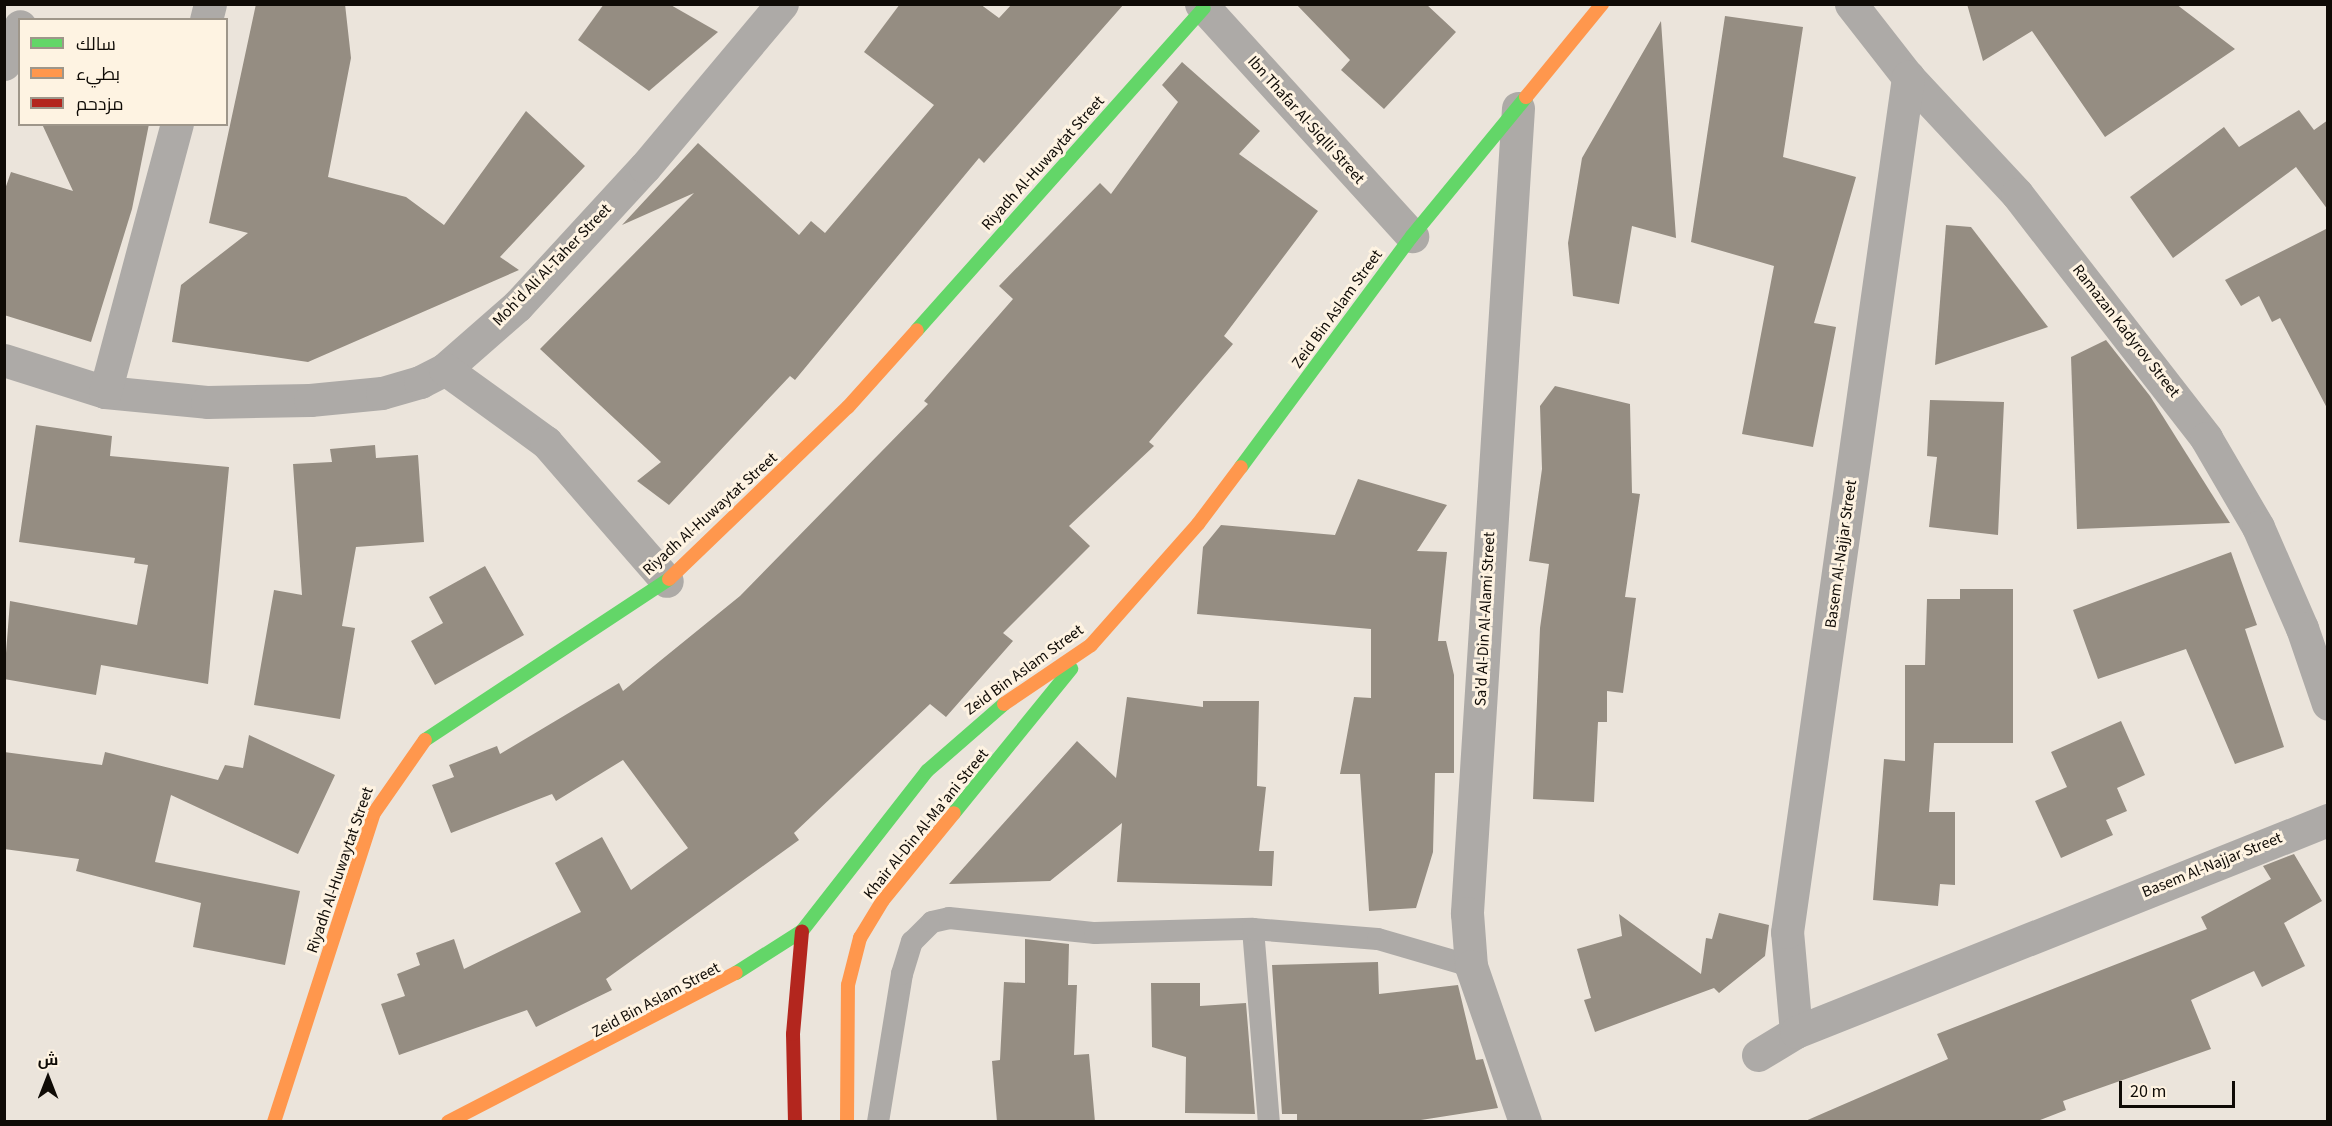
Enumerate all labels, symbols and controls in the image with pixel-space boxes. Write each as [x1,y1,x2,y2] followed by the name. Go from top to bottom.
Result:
[18,18,228,126] legend
[76,32,116,57] text: سالك
[1243,52,1369,188] street label: Ibn Thafar Al-Siqlli Street
[76,62,120,87] text: بطيء
[76,92,124,117] text: مزدحم
[978,92,1108,234] street label: Riyadh Al-Huwaytat Street
[489,200,615,330] street label: Moh'd Ali Al-Taher Street
[1288,246,1386,372] street label: Zeid Bin Aslam Street
[2068,261,2184,401] street label: Ramazan Kadyrov Street
[639,449,781,579] street label: Riyadh Al-Huwaytat Street
[1821,479,1861,629] street label: Basem Al-Najjar Street
[1471,531,1499,707] street label: Sa'd Al-Din Al-Alami Street
[961,621,1087,719] street label: Zeid Bin Aslam Street
[859,745,993,903] street label: Khair Al-Din Al-Ma'ani Street
[303,784,377,956] street label: Riyadh Al-Huwaytat Street
[2139,828,2285,902] street label: Basem Al-Najjar Street
[589,958,723,1042] street label: Zeid Bin Aslam Street
[18,1048,78,1108] north arrow
[38,1049,58,1071] text: ش
[2122,1069,2238,1107] scale bar
[2130,1079,2166,1104] text: 20 m

